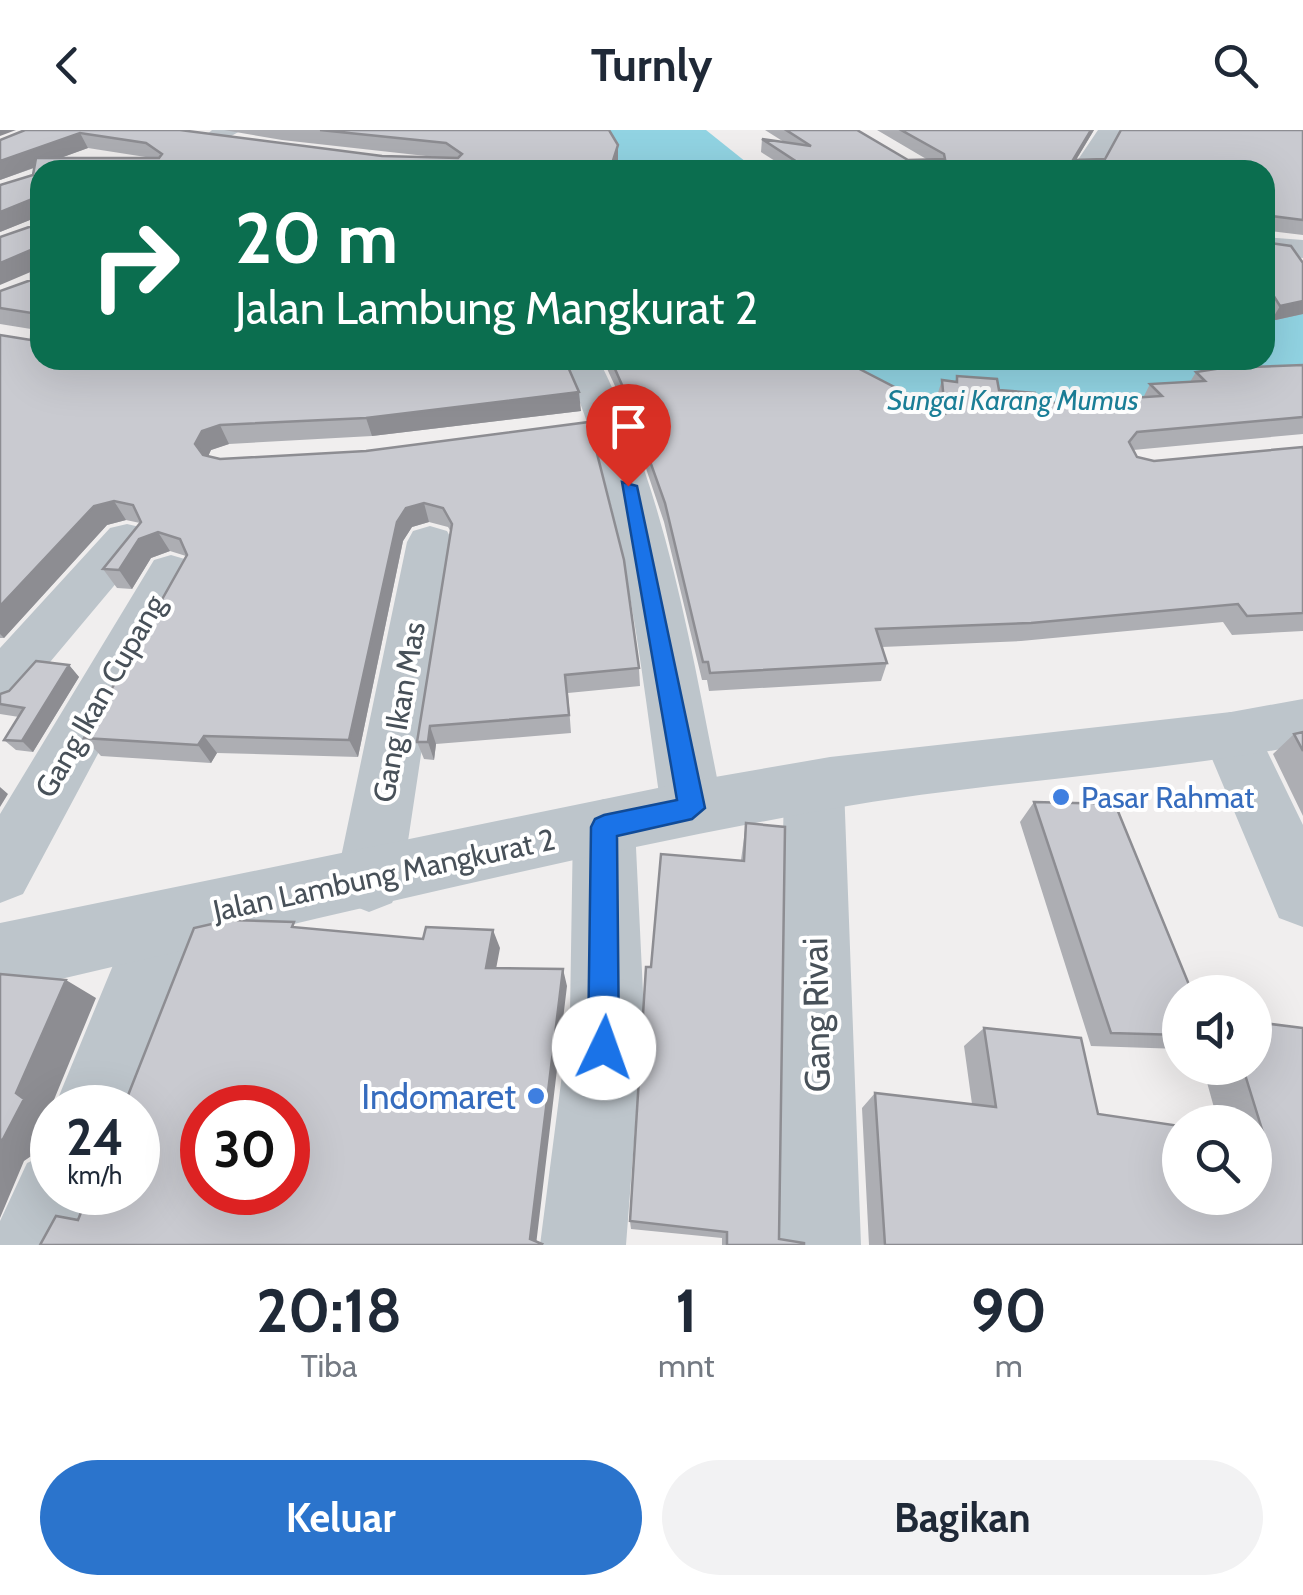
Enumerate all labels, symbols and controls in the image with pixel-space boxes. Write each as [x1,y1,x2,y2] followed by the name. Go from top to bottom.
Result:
[40,38,95,93] icon: back
[591,38,712,92] text: Turnly
[1208,38,1263,93] icon: search
[235,195,398,281] text: 20 m
[70,200,200,330] icon: right
[235,281,758,335] text: Jalan Lambung Mangkurat 2
[887,383,1139,417] water label: Sungai Karang Mumus
[586,384,671,487] pin
[601,399,656,454] icon: arrive
[27,587,174,804] street label: Gang Ikan Cupang
[365,619,433,805] street label: Gang Ikan Mas
[1081,779,1254,816] place label: Pasar Rahmat
[1050,786,1072,808] marker: Pasar Rahmat
[209,821,558,930] street label: Jalan Lambung Mangkurat 2
[793,937,839,1093] street label: Gang Rivai
[1162,975,1272,1215] map controls
[1162,975,1272,1085] button: sound
[552,996,656,1100] position arrow
[361,1075,516,1118] place label: Indomaret
[180,1085,310,1215] speed limit sign: 30
[525,1085,547,1107] marker: Indomaret
[1162,1105,1272,1215] button: search
[66,1107,124,1168] text: 24
[68,1160,122,1190] text: km/h
[256,1274,402,1347] text: 20:18
[675,1274,697,1347] text: 1
[971,1274,1047,1347] text: 90
[301,1346,357,1385] text: Tiba
[658,1346,715,1385] text: mnt
[995,1346,1023,1385] text: m
[40,1460,642,1575] button: Keluar
[662,1460,1263,1575] button: Bagikan

